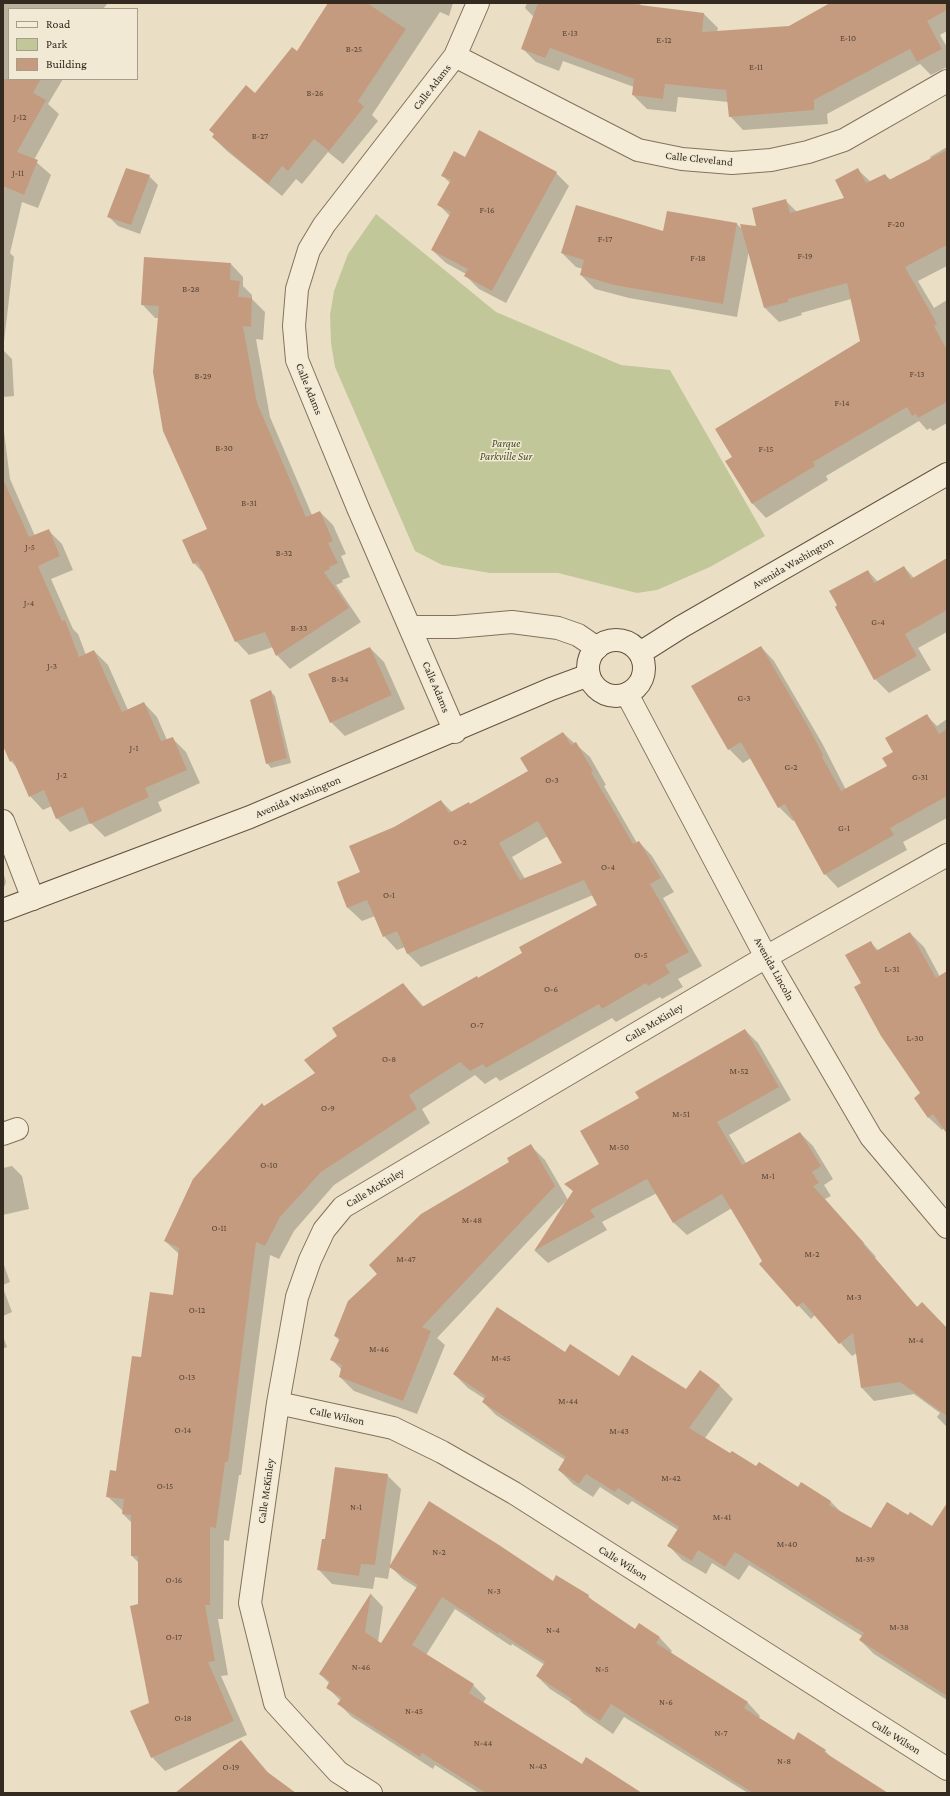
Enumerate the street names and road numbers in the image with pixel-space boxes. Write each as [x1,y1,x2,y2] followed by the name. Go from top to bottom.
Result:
[410,61,454,113] street label: Calle Adams
[665,149,733,169] street label: Calle Cleveland
[293,361,325,417] street label: Calle Adams
[750,534,836,592] street label: Avenida Washington
[419,659,453,715] street label: Calle Adams
[253,773,343,821] street label: Avenida Washington
[751,935,797,1003] street label: Avenida Lincoln
[622,1000,686,1046] street label: Calle McKinley
[343,1165,407,1211] street label: Calle McKinley
[308,1404,366,1428] street label: Calle Wilson
[255,1458,277,1524] street label: Calle McKinley
[596,1543,650,1583] street label: Calle Wilson
[869,1717,923,1757] street label: Calle Wilson

